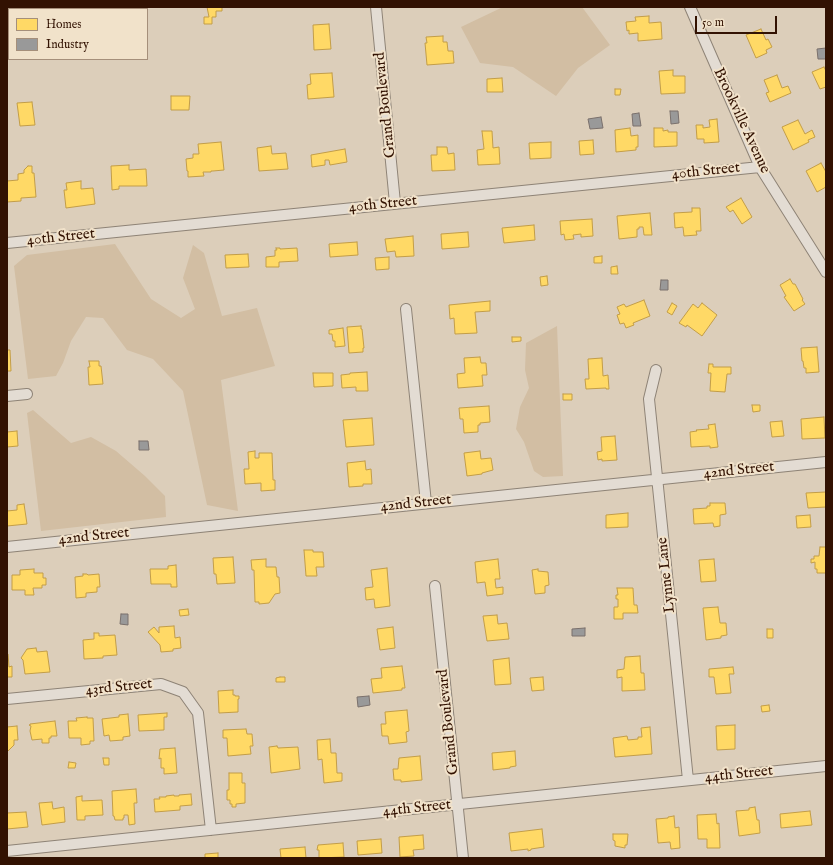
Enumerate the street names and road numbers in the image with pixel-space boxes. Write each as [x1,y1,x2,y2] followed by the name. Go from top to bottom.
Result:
[371,51,401,159] street label: Grand Boulevard
[709,65,773,177] street label: Brookville Avenue
[671,159,741,185] street label: 40th Street
[348,192,418,218] street label: 40th Street
[26,225,96,251] street label: 40th Street
[703,458,775,484] street label: 42nd Street
[380,491,452,517] street label: 42nd Street
[58,524,130,550] street label: 42nd Street
[654,536,680,614] street label: Lynne Lane
[434,668,464,776] street label: Grand Boulevard
[85,676,153,700] street label: 43rd Street
[704,762,774,788] street label: 44th Street
[382,796,452,822] street label: 44th Street

